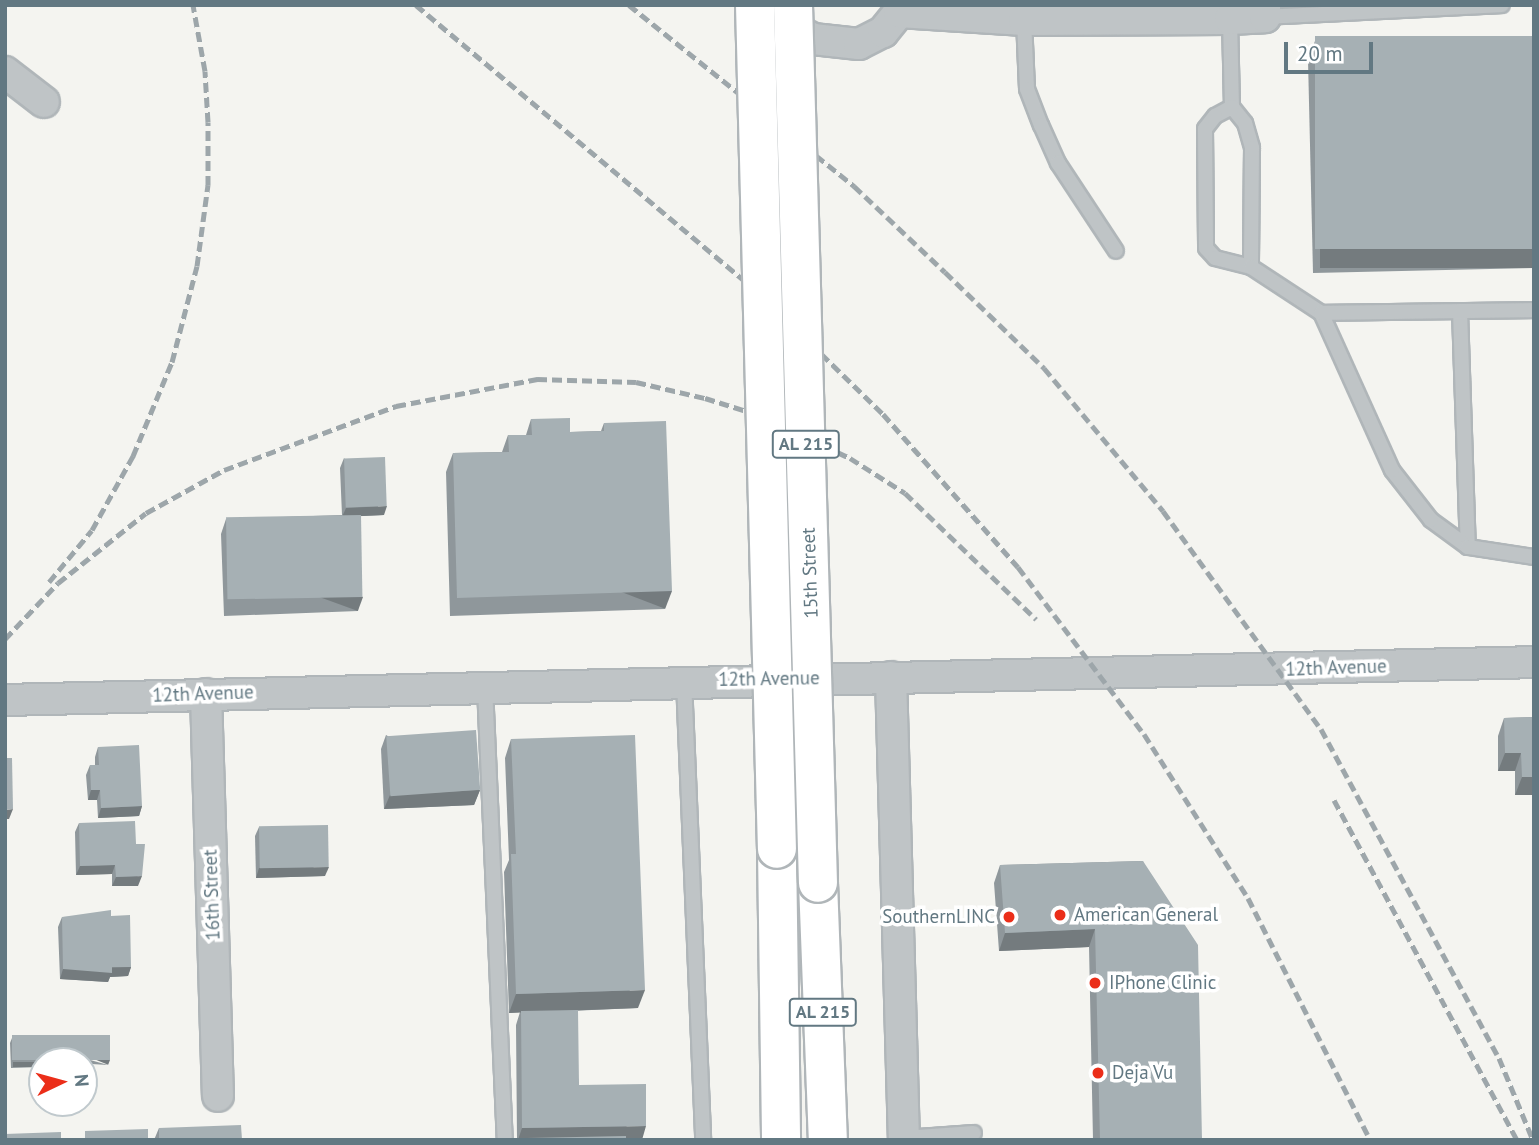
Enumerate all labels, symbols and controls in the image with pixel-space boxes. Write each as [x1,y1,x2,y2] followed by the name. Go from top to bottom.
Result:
[1287,28,1376,72] scale bar
[1297,40,1343,67] text: 20 m
[771,430,841,458] road number: AL 215
[797,527,823,619] street label: 15th Street
[1285,655,1387,681] street label: 12th Avenue
[718,667,820,691] street label: 12th Avenue
[152,681,254,707] street label: 12th Avenue
[199,849,225,941] street label: 16th Street
[1074,904,1218,926] place label: American General
[882,906,995,928] place label: SouthernLINC
[1052,907,1068,923] marker: American General
[1001,909,1017,925] marker: SouthernLINC
[1109,972,1216,994] place label: IPhone Clinic
[1087,975,1103,991] marker: IPhone Clinic
[788,998,858,1027] road number: AL 215
[28,1047,98,1117] north arrow
[1112,1062,1174,1084] place label: Deja Vu
[1090,1065,1106,1081] marker: Deja Vu
[69,1073,94,1088] text: N

